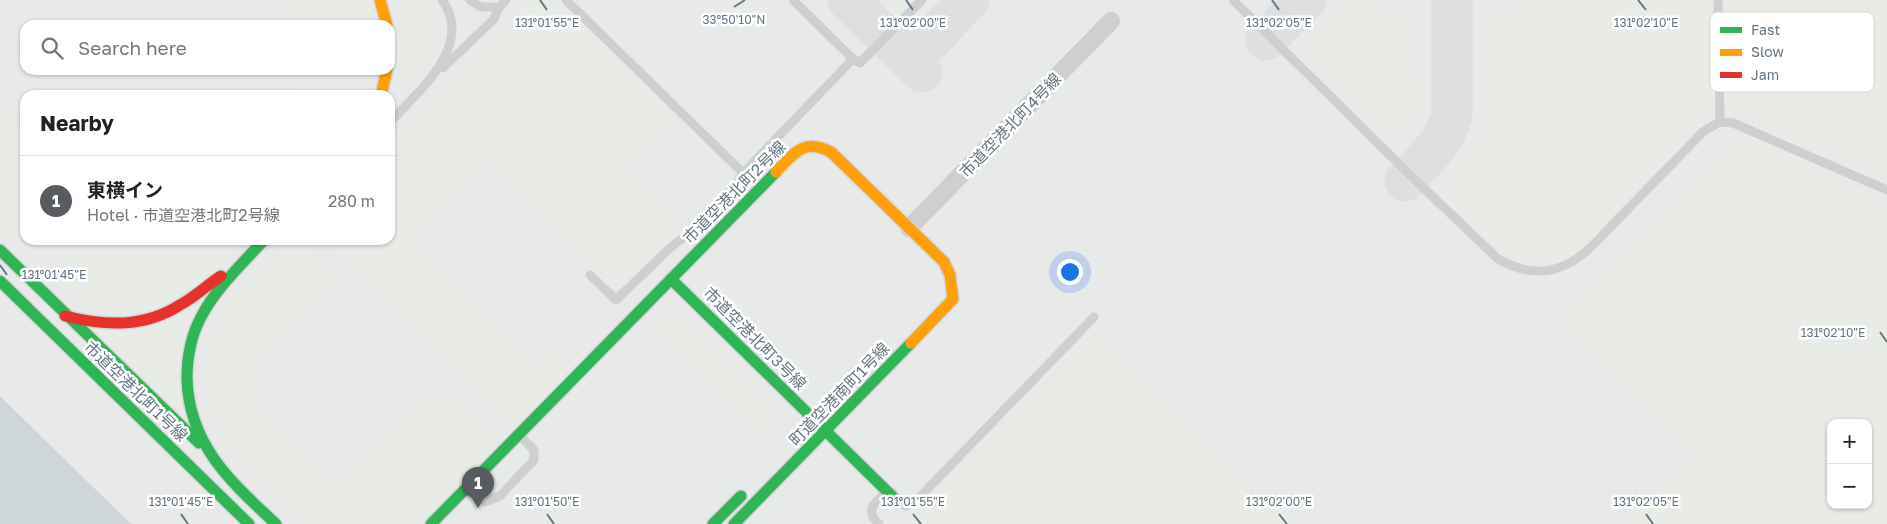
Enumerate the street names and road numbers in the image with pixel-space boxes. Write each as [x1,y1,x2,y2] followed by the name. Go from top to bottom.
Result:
[955,69,1065,181] street label: 市道空港北町4号線
[678,136,790,248] street label: 市道空港北町2号線
[699,282,811,394] street label: 市道空港北町3号線
[80,337,192,445] street label: 市道空港北町1号線
[785,338,893,450] street label: 町道空港南町1号線

